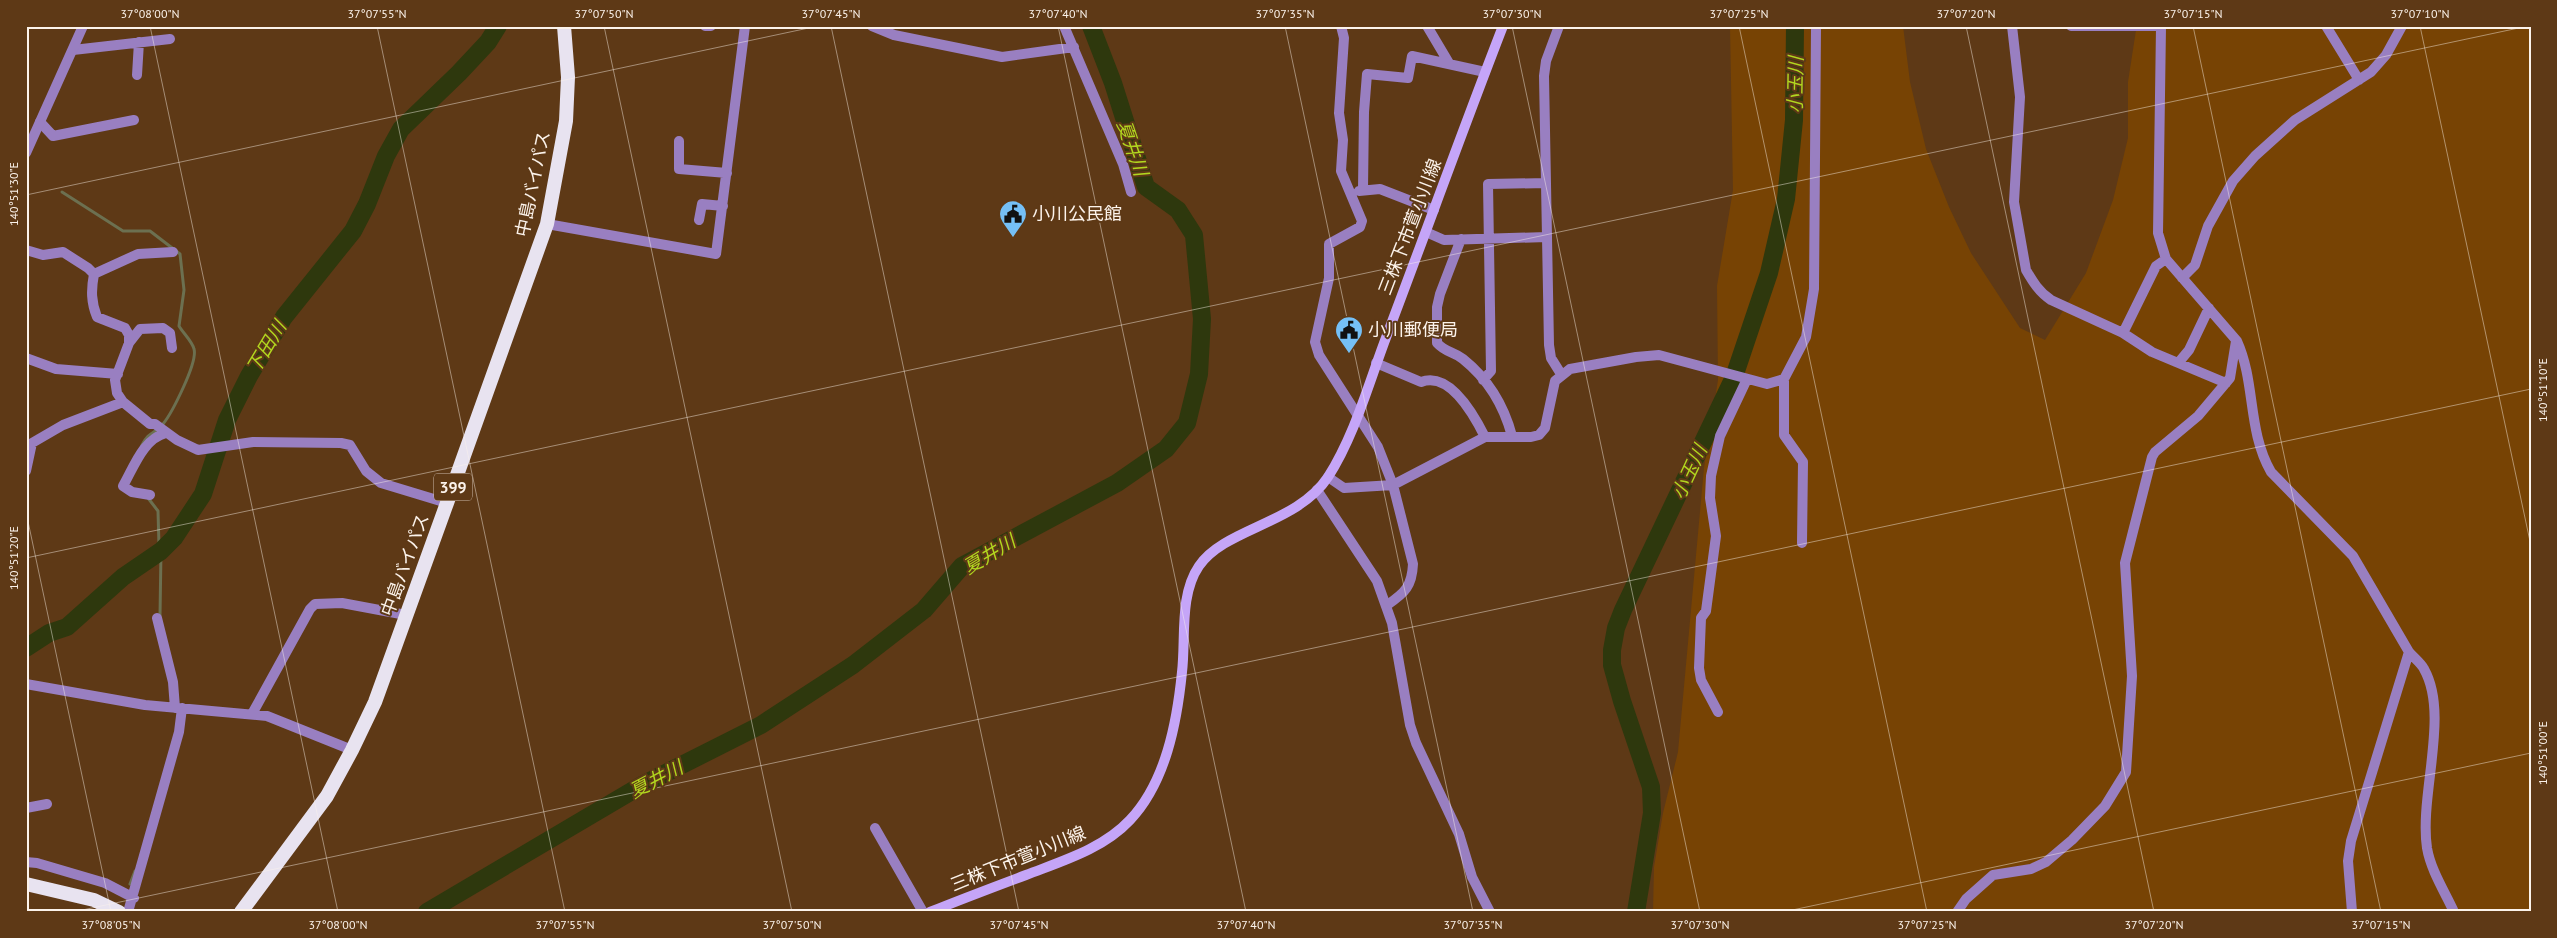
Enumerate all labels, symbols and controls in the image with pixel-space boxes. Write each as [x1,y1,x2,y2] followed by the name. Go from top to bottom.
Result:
[120,6,180,21] text: 37°08'00"N
[347,6,407,21] text: 37°07'55"N
[574,6,634,21] text: 37°07'50"N
[801,6,861,21] text: 37°07'45"N
[1028,6,1088,21] text: 37°07'40"N
[1255,6,1315,21] text: 37°07'35"N
[1482,6,1542,21] text: 37°07'30"N
[1709,6,1769,21] text: 37°07'25"N
[1936,6,1996,21] text: 37°07'20"N
[2163,6,2223,21] text: 37°07'15"N
[2390,6,2450,21] text: 37°07'10"N
[1783,54,1808,114] water label: 小玉川
[1112,117,1154,181] water label: 夏井川
[510,129,555,239] street label: 中島バイパス
[1373,155,1446,298] street label: 三株下市萱小川線
[6,162,21,226] text: 140°51'30"E
[998,199,1028,238] public building icon: 小川公民館
[1032,202,1122,225] place label: 小川公民館
[241,315,292,378] water label: 下田川
[1334,315,1364,354] public building icon: 小川郵便局
[1368,318,1458,341] place label: 小川郵便局
[2535,358,2550,422] text: 140°51'10"E
[1666,439,1713,503] water label: 小玉川
[434,474,472,501] road number: 399
[375,510,434,619] street label: 中島バイパス
[6,526,21,590] text: 140°51'20"E
[958,528,1021,579] water label: 夏井川
[2535,721,2550,785] text: 140°51'00"E
[625,754,689,803] water label: 夏井川
[947,821,1089,896] street label: 三株下市萱小川線
[81,917,141,932] text: 37°08'05"N
[308,917,368,932] text: 37°08'00"N
[535,917,595,932] text: 37°07'55"N
[762,917,822,932] text: 37°07'50"N
[989,917,1049,932] text: 37°07'45"N
[1216,917,1276,932] text: 37°07'40"N
[1443,917,1503,932] text: 37°07'35"N
[1670,917,1730,932] text: 37°07'30"N
[1897,917,1957,932] text: 37°07'25"N
[2124,917,2184,932] text: 37°07'20"N
[2351,917,2411,932] text: 37°07'15"N

